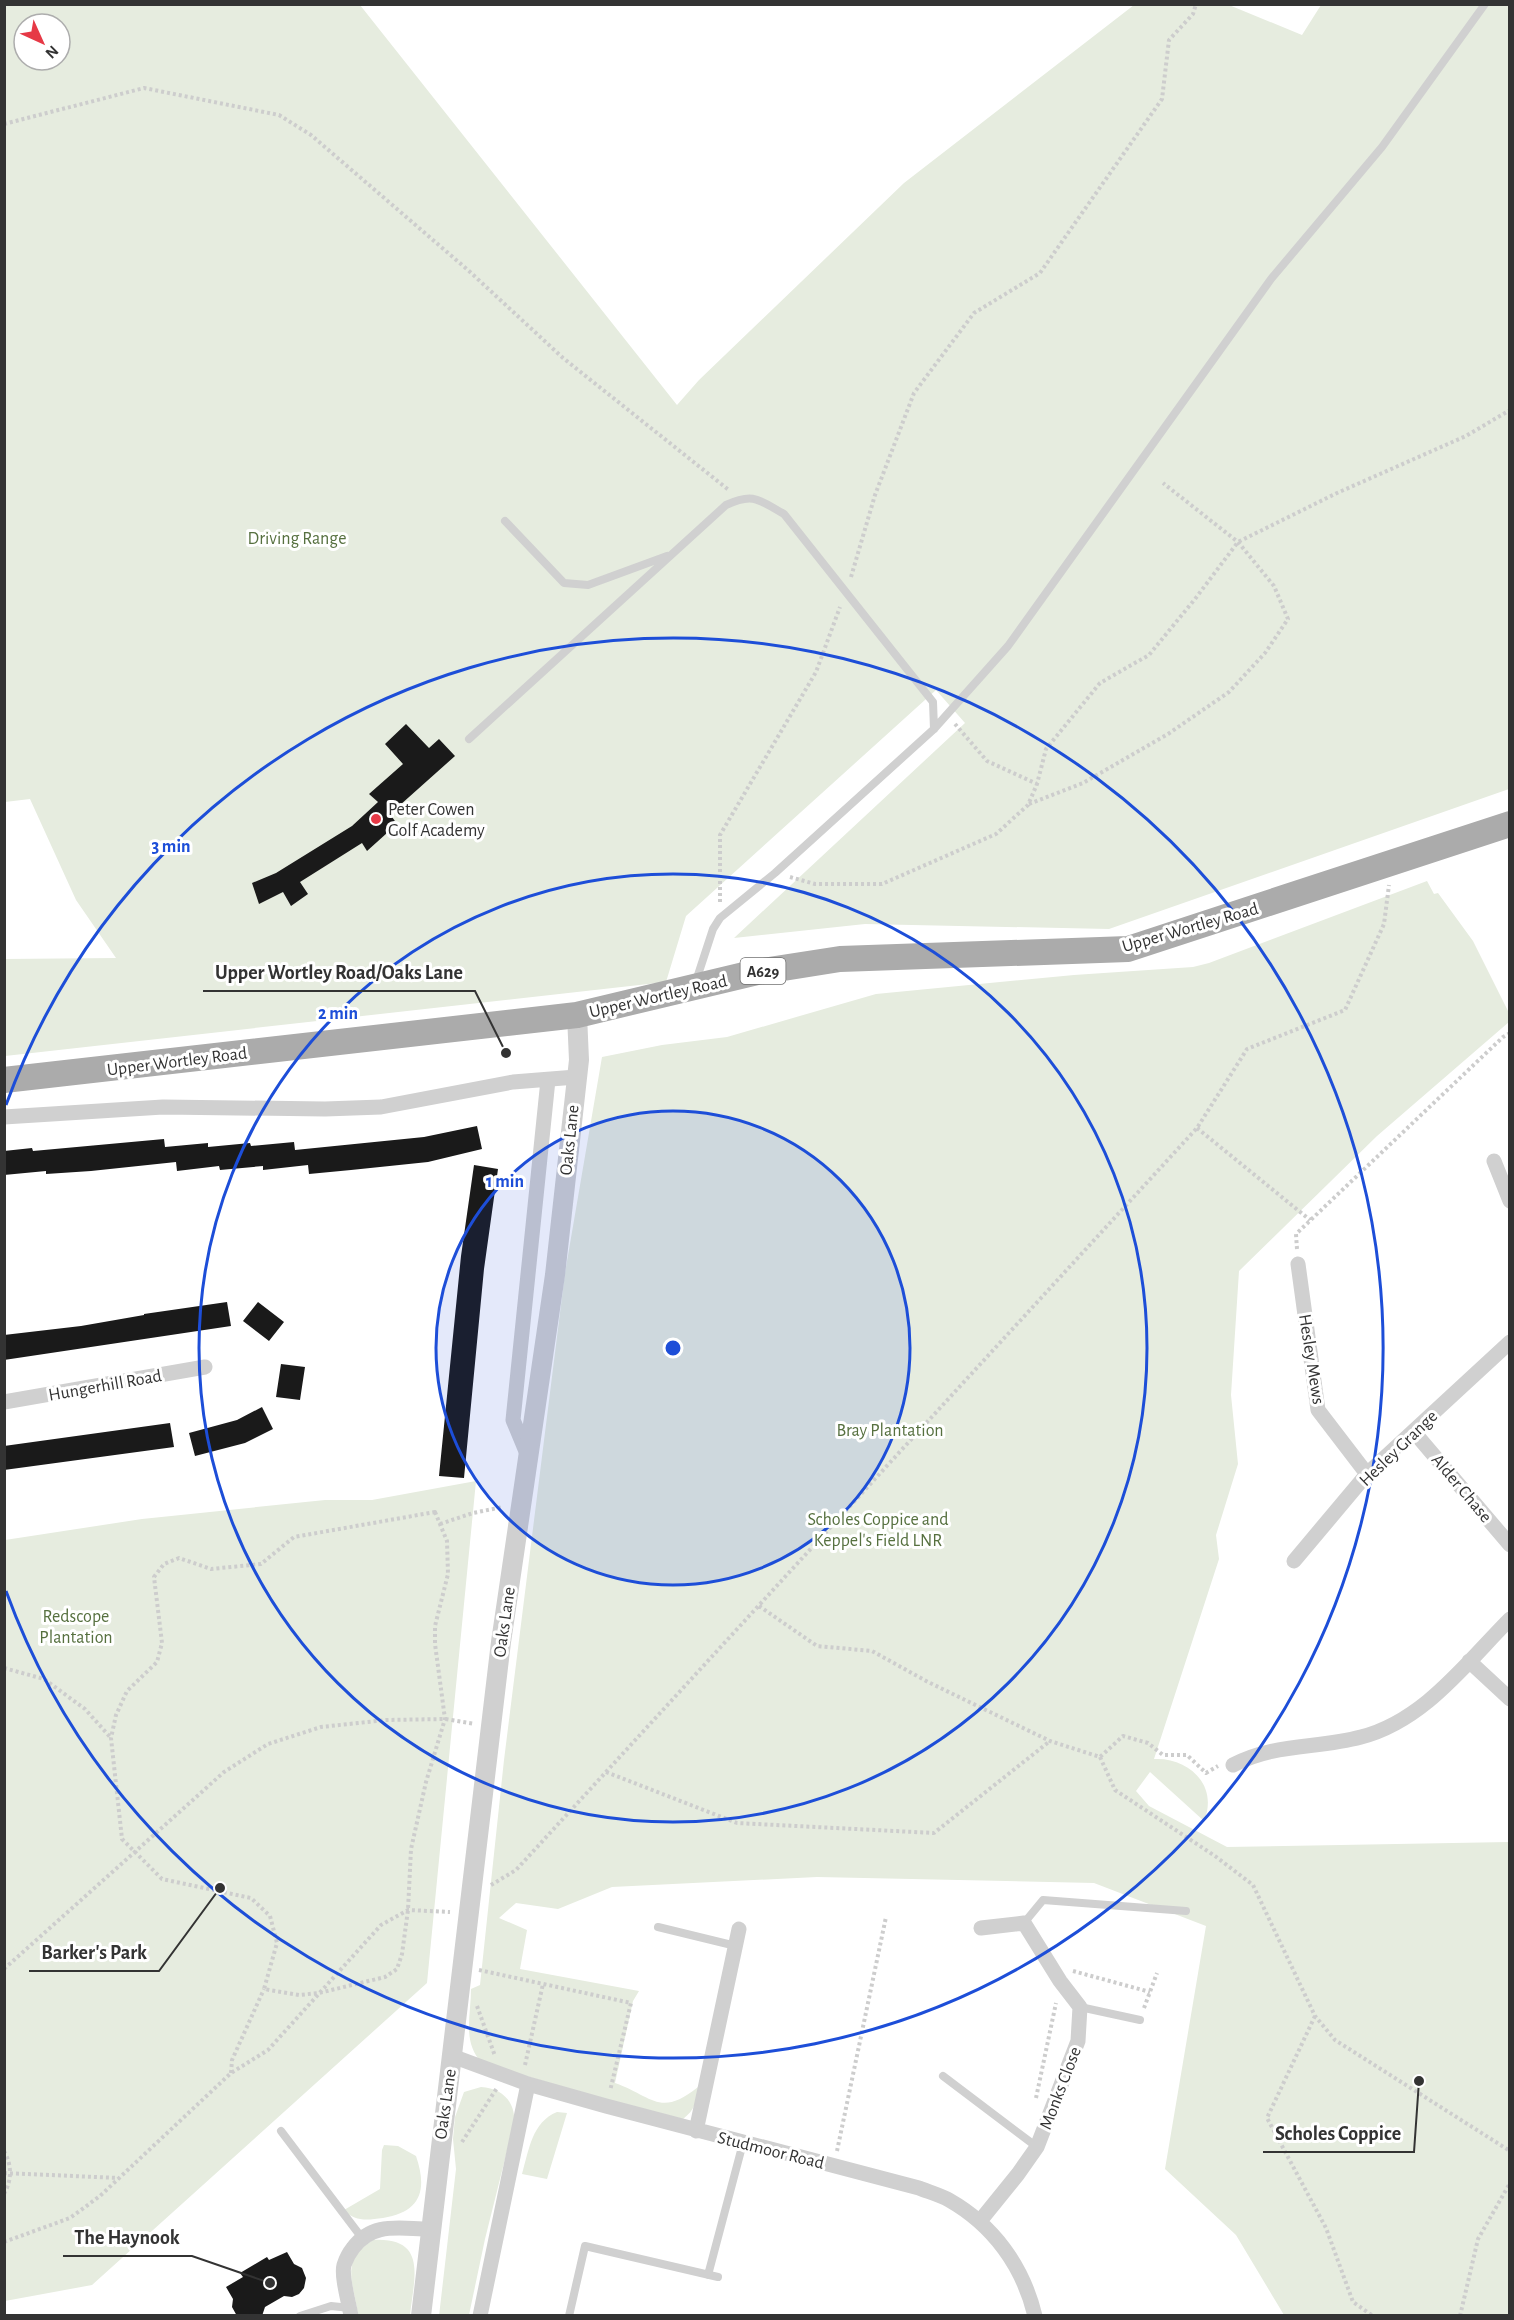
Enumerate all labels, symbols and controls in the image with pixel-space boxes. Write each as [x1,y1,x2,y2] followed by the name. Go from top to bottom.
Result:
[12,12,72,72] north arrow
[42,42,61,61] text: N
[248,530,346,548] park label: Driving Range
[388,801,485,840] place label: Peter Cowen Golf Academy
[369,812,383,826] marker: Peter Cowen Golf Academy
[151,838,191,856] text: 3 min
[1120,900,1261,956] street label: Upper Wortley Road
[203,953,475,991] callout: Upper Wortley Road/Oaks Lane
[740,958,786,984] road number: A629
[215,963,463,983] text: Upper Wortley Road/Oaks Lane
[587,972,729,1022] street label: Upper Wortley Road
[318,1005,358,1023] text: 2 min
[106,1044,248,1080] street label: Upper Wortley Road
[557,1104,583,1176] street label: Oaks Lane
[486,1173,524,1191] text: 1 min
[1295,1313,1327,1406] street label: Hesley Mews
[663,1338,683,1358] centre of rings
[47,1367,163,1405] street label: Hungerhill Road
[1356,1407,1441,1490] street label: Hesley Grange
[836,1422,944,1440] park label: Bray Plantation
[1428,1451,1495,1526] street label: Alder Chase
[807,1511,949,1550] park label: Scholes Coppice and Keppel's Field LNR
[491,1586,519,1658] street label: Oaks Lane
[39,1608,113,1647] park label: Redscope Plantation
[29,1933,159,1971] callout: Barker's Park
[41,1943,147,1963] text: Barker's Park
[1037,2044,1085,2132] street label: Monks Close
[432,2068,460,2140] street label: Oaks Lane
[1263,2114,1414,2152] callout: Scholes Coppice
[1275,2124,1401,2144] text: Scholes Coppice
[716,2129,826,2173] street label: Studmoor Road
[63,2218,192,2256] callout: The Haynook
[74,2228,180,2248] text: The Haynook

